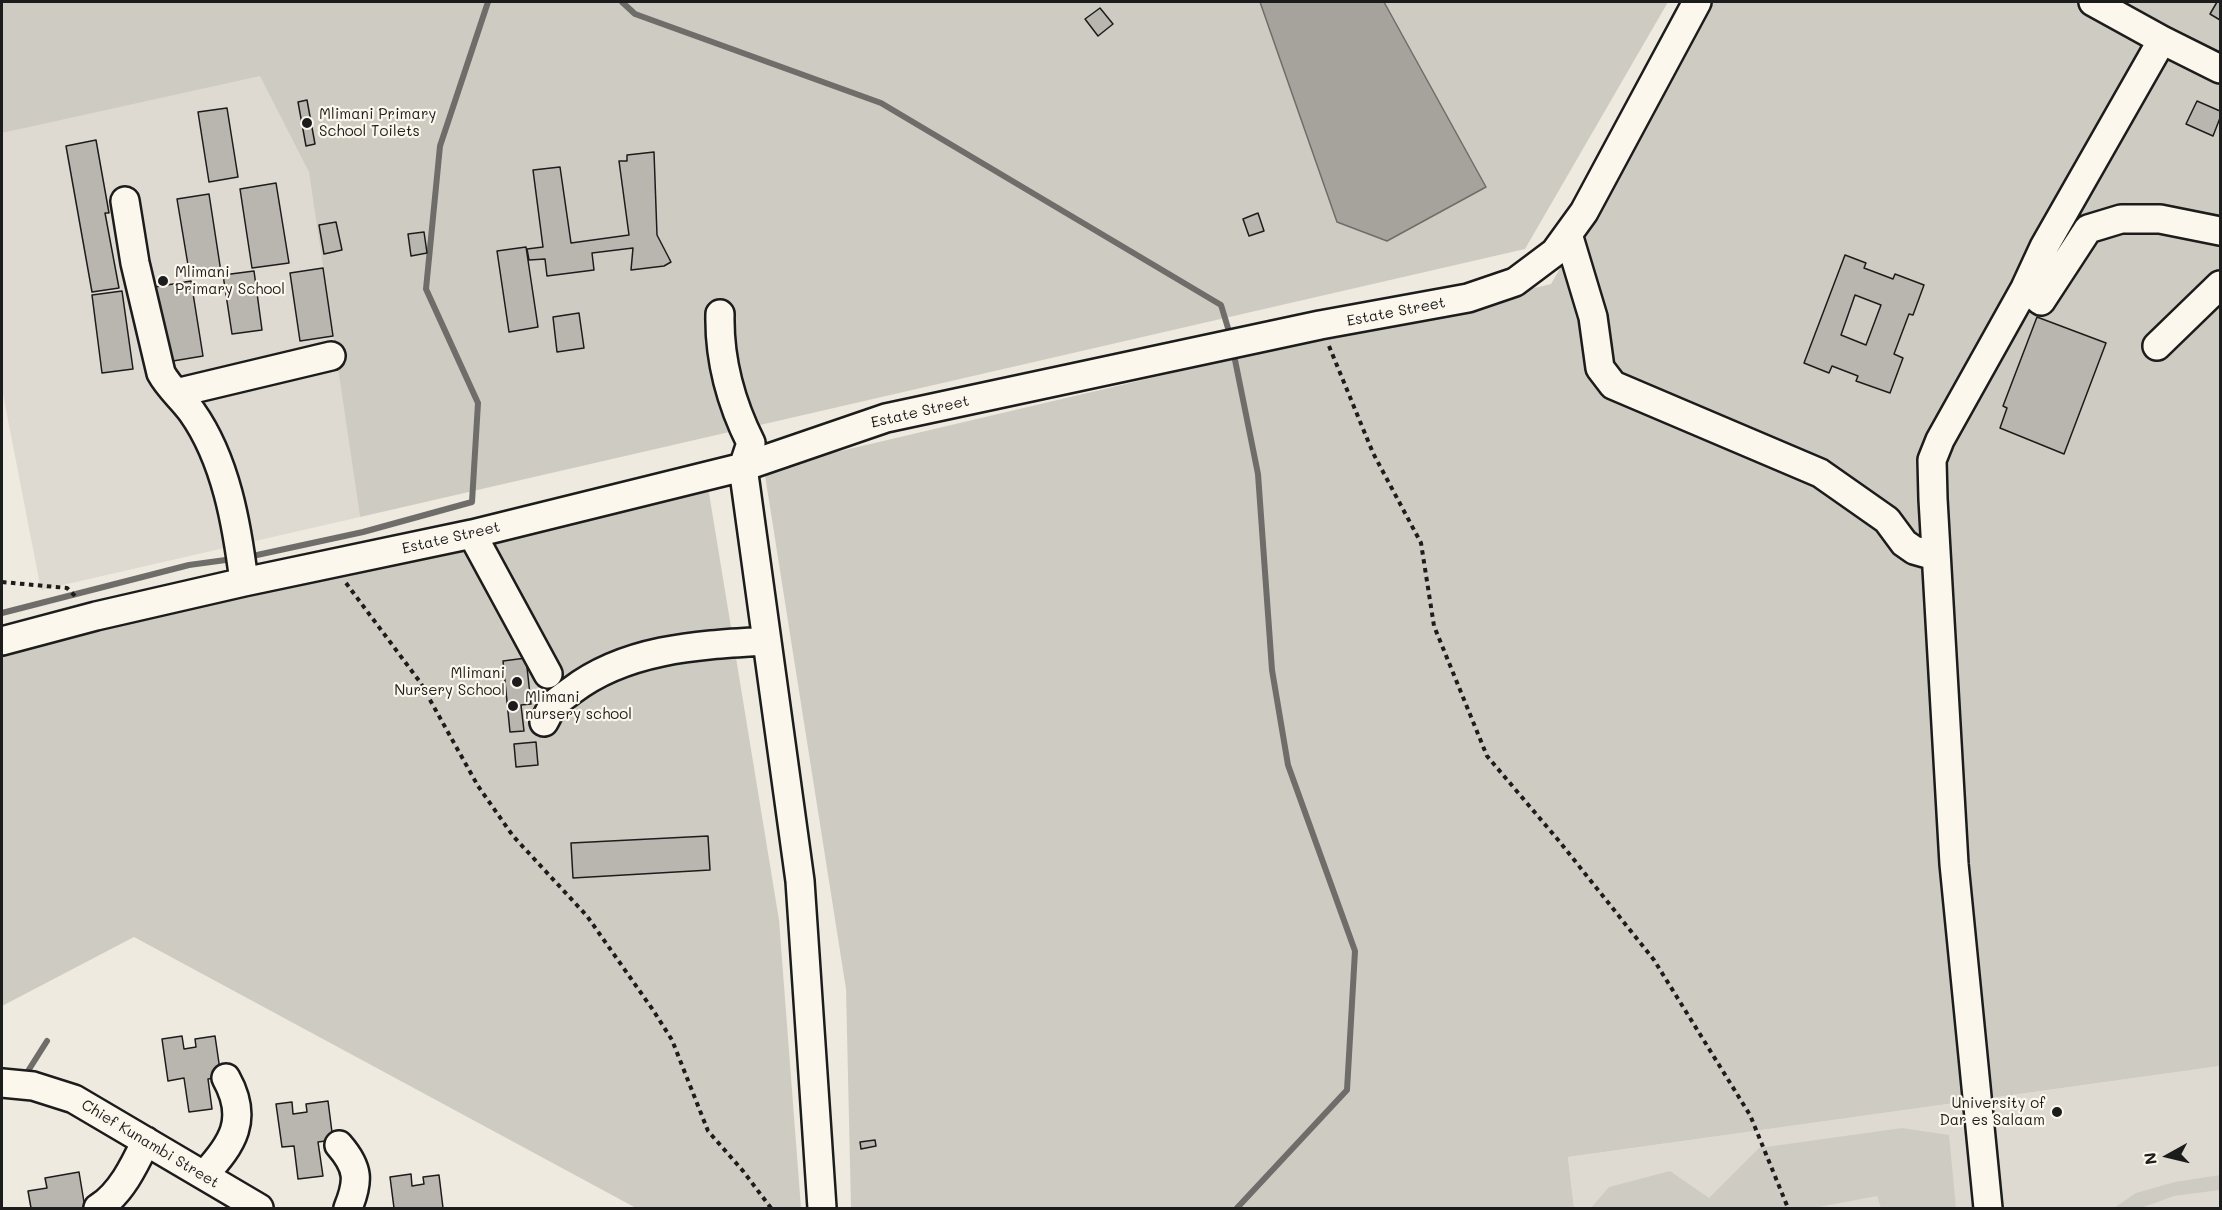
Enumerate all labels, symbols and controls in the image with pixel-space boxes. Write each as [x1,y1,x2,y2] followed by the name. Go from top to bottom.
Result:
[319,105,436,140] place label: Mlimani Primary School Toilets
[300,116,314,130] marker: Mlimani Primary School Toilets
[175,263,285,298] place label: Mlimani Primary School
[156,274,170,288] marker: Mlimani Primary School
[1345,294,1447,330] street label: Estate Street
[869,392,971,432] street label: Estate Street
[400,518,502,558] street label: Estate Street
[394,664,505,699] place label: Mlimani Nursery School
[510,675,524,689] marker: Mlimani Nursery School
[525,688,632,723] place label: Mlimani nursery school
[506,699,520,713] marker: Mlimani nursery school
[1939,1094,2045,1129] place label: University of Dar es Salaam
[78,1096,222,1192] street label: Chief Kunambi Street
[2050,1105,2064,1119] marker: University of Dar es Salaam
[2138,1126,2198,1186] north arrow
[2138,1151,2161,1166] text: N

